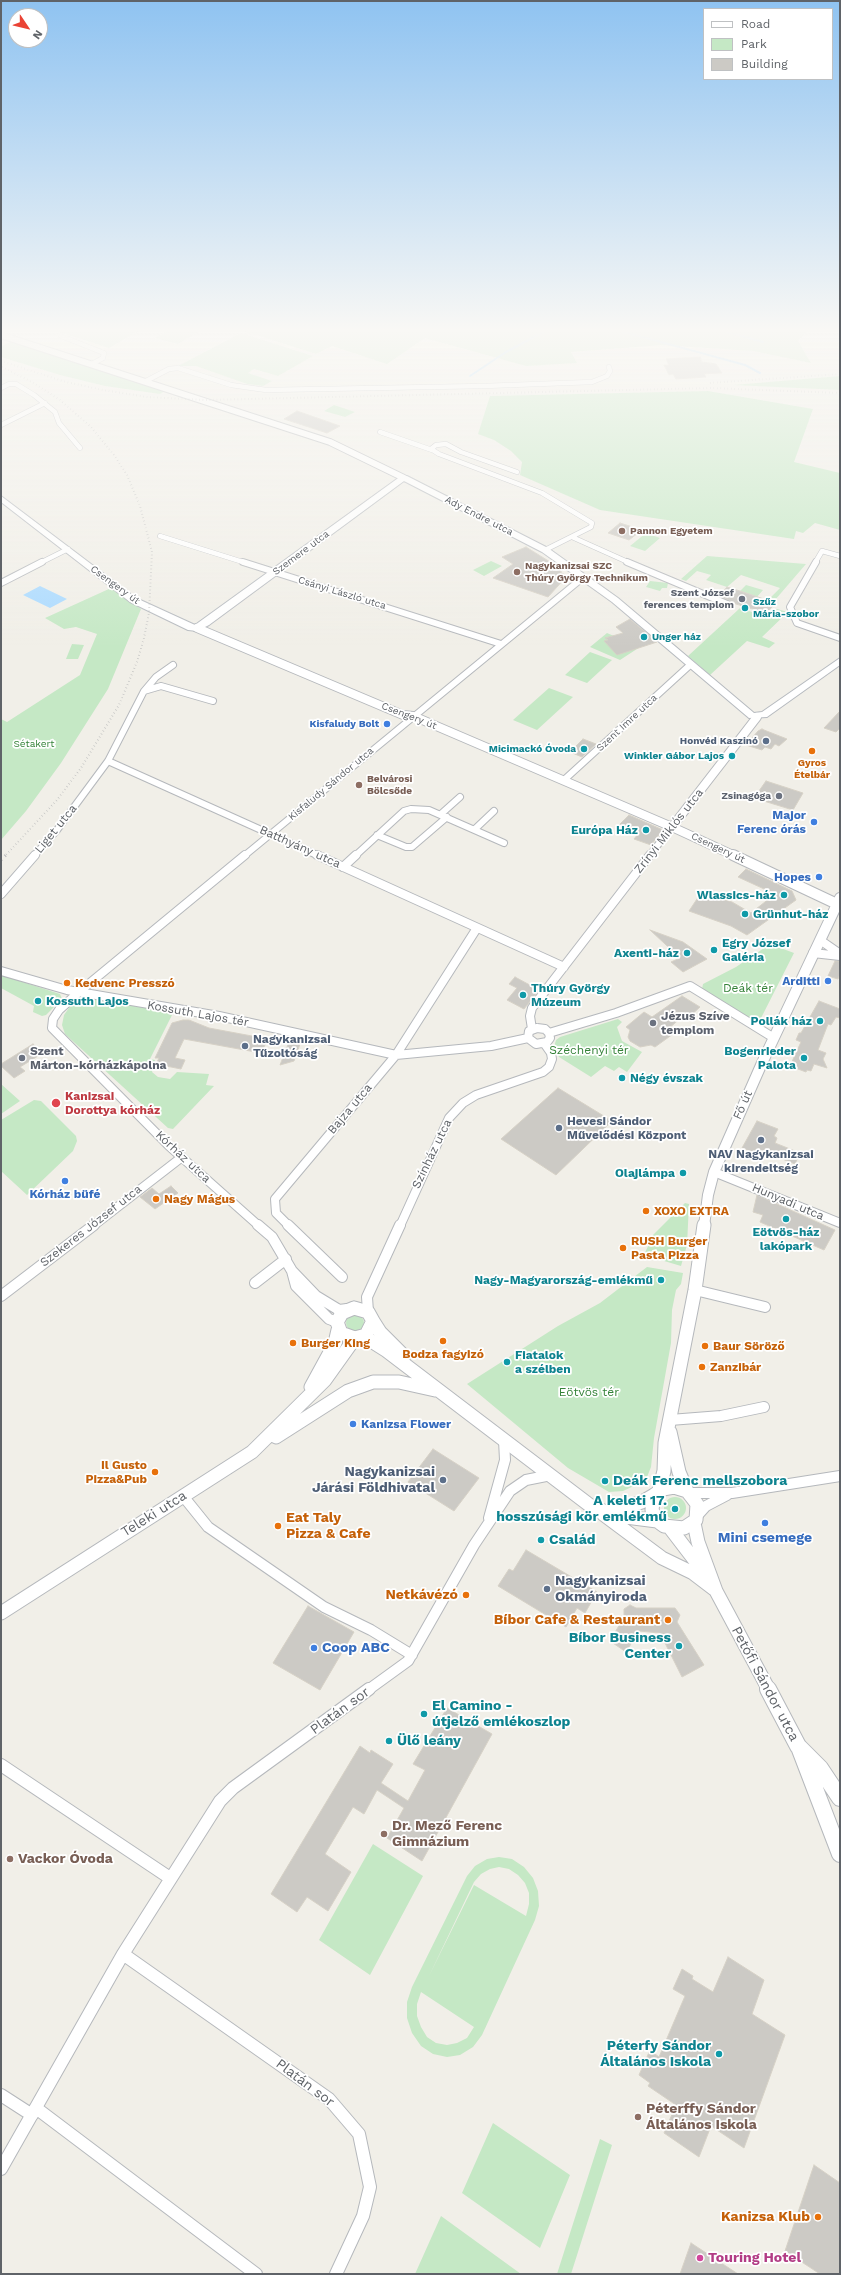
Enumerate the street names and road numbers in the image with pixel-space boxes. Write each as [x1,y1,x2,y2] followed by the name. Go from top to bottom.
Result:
[443,494,515,538] street label: Ady Endre utca
[270,528,332,578] street label: Szemere utca
[88,563,142,607] street label: Csengery út
[297,574,387,612] street label: Csányi László utca
[594,692,660,754] street label: Szent Imre utca
[380,700,438,732] street label: Csengery út
[286,745,376,823] street label: Kisfaludy Sándor utca
[631,786,707,876] street label: Zrínyi Miklós utca
[32,802,80,856] street label: Liget utca
[257,823,343,871] street label: Batthyány utca
[689,830,747,866] street label: Csengery út
[146,998,250,1030] street label: Kossuth Lajos tér
[325,1081,375,1137] street label: Bajza utca
[730,1088,756,1122] street label: Fő út
[409,1117,455,1191] street label: Színház utca
[152,1128,214,1186] street label: Kórház utca
[750,1180,826,1224] street label: Hunyadi utca
[37,1182,145,1270] street label: Szekeres József utca
[118,1487,190,1541] street label: Teleki utca
[728,1624,802,1744] street label: Petőfi Sándor utca
[307,1684,373,1738] street label: Platán sor
[272,2055,338,2111] street label: Platán sor

